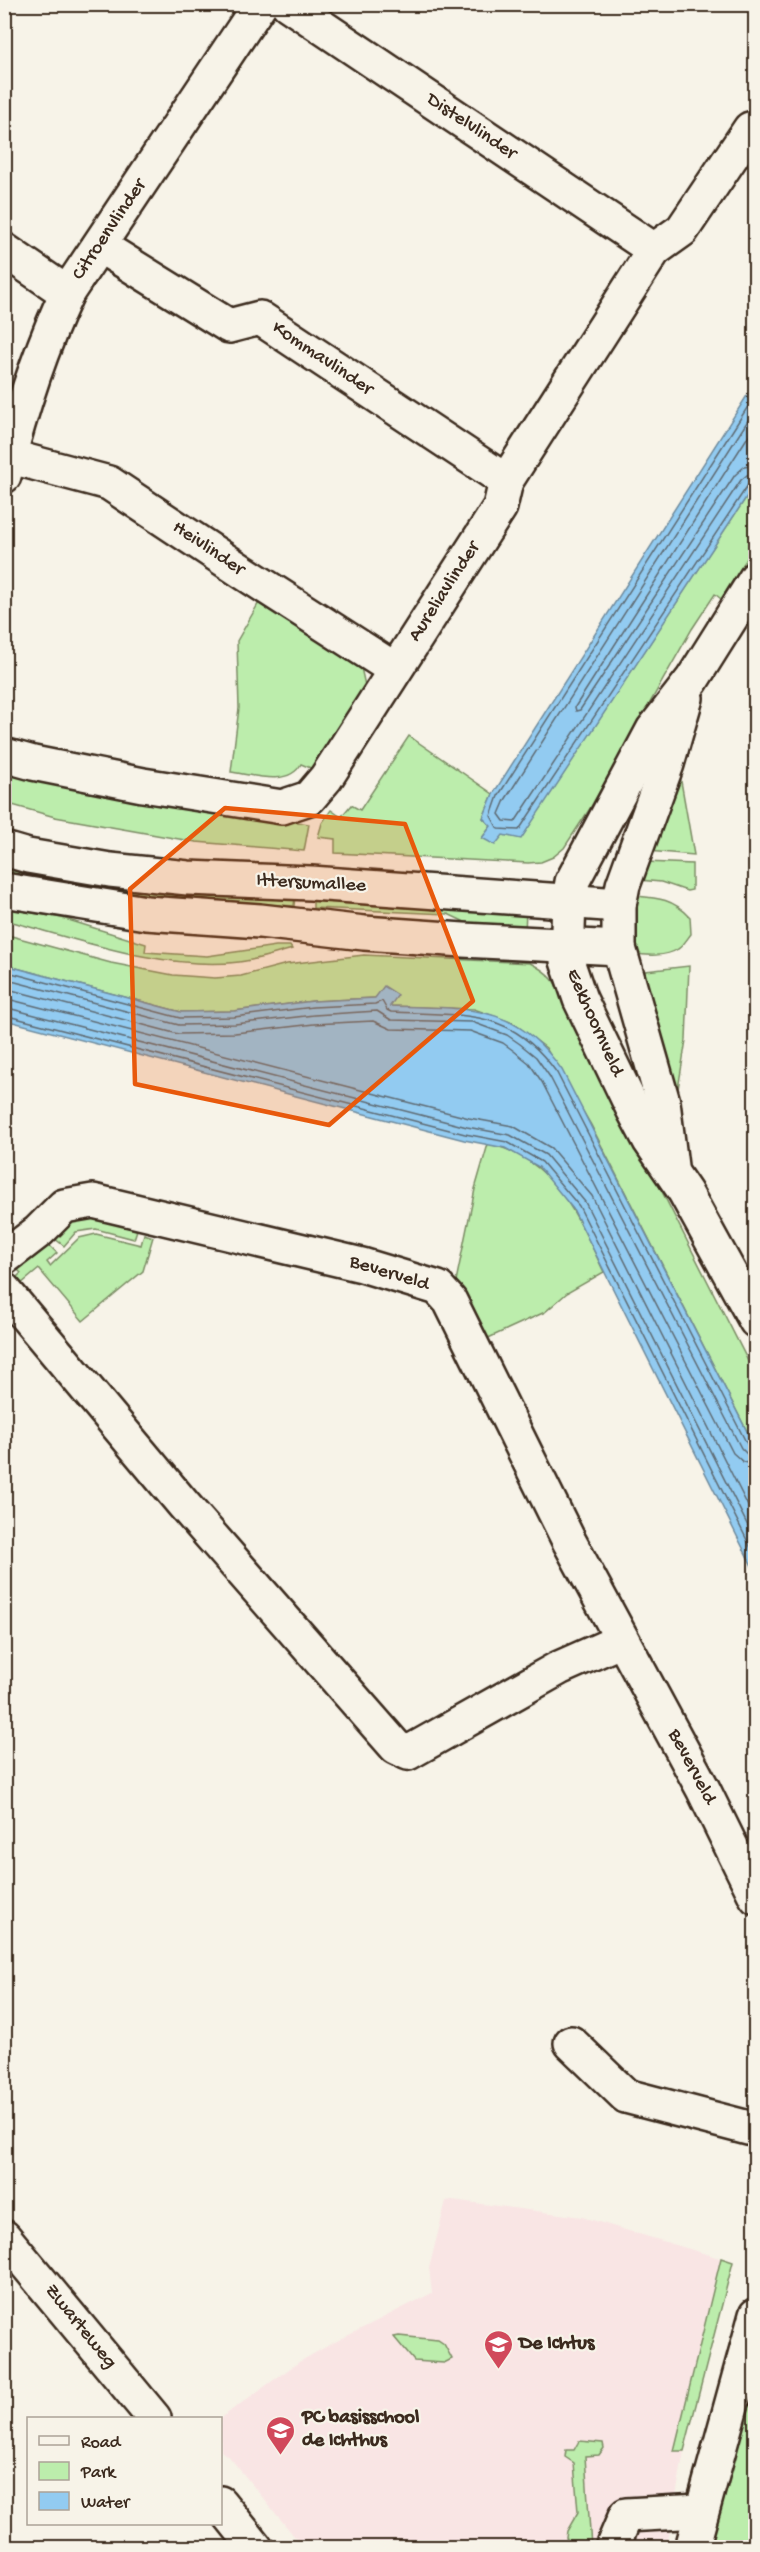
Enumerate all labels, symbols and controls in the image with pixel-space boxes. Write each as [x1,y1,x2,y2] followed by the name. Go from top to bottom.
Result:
[420,87,522,167] street label: Distelvlinder
[68,174,153,285] street label: Citroenvlinder
[267,317,379,402] street label: Kommavlinder
[167,516,250,583] street label: Heivlinder
[404,536,487,646] street label: Aureliavlinder
[255,870,367,898] street label: Ittersumallee
[560,966,629,1082] street label: Eekhoornveld
[345,1251,434,1298] street label: Beverveld
[661,1725,721,1811] street label: Beverveld
[39,2280,121,2374] street label: Zwarteweg
[482,2328,514,2370] school or university icon: De Ichtus
[517,2333,596,2356] place label: De Ichtus
[301,2407,420,2453] place label: PC basisschool de Ichthus
[265,2414,297,2456] school or university icon: PC basisschool de Ichthus
[27,2417,222,2525] legend
[81,2433,122,2454] text: Road
[80,2463,117,2484] text: Park
[81,2493,131,2514] text: Water

